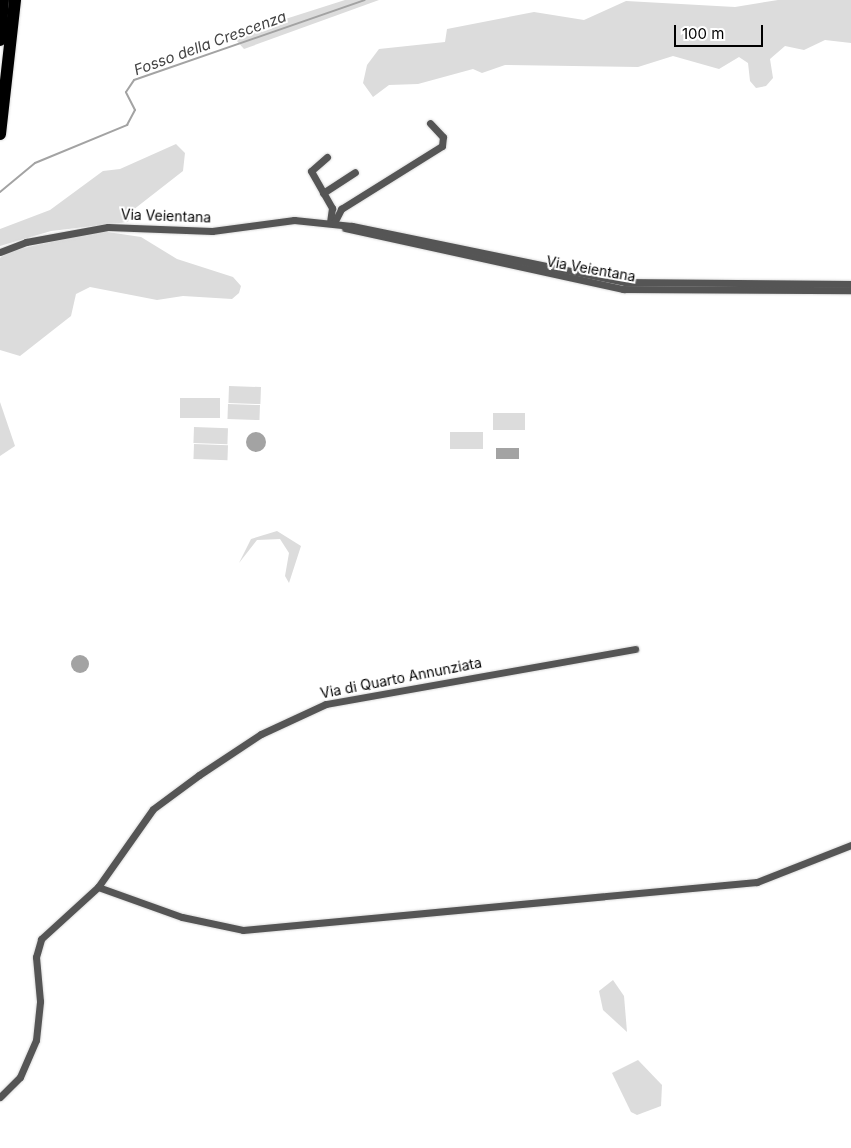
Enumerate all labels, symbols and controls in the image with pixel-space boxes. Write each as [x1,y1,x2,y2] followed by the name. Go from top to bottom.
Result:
[131,7,289,79] water label: Fosso della Crescenza
[676,15,765,47] scale bar
[682,24,724,43] text: 100 m
[121,206,211,226] street label: Via Veientana
[545,253,637,285] street label: Via Veientana
[319,654,483,702] street label: Via di Quarto Annunziata

